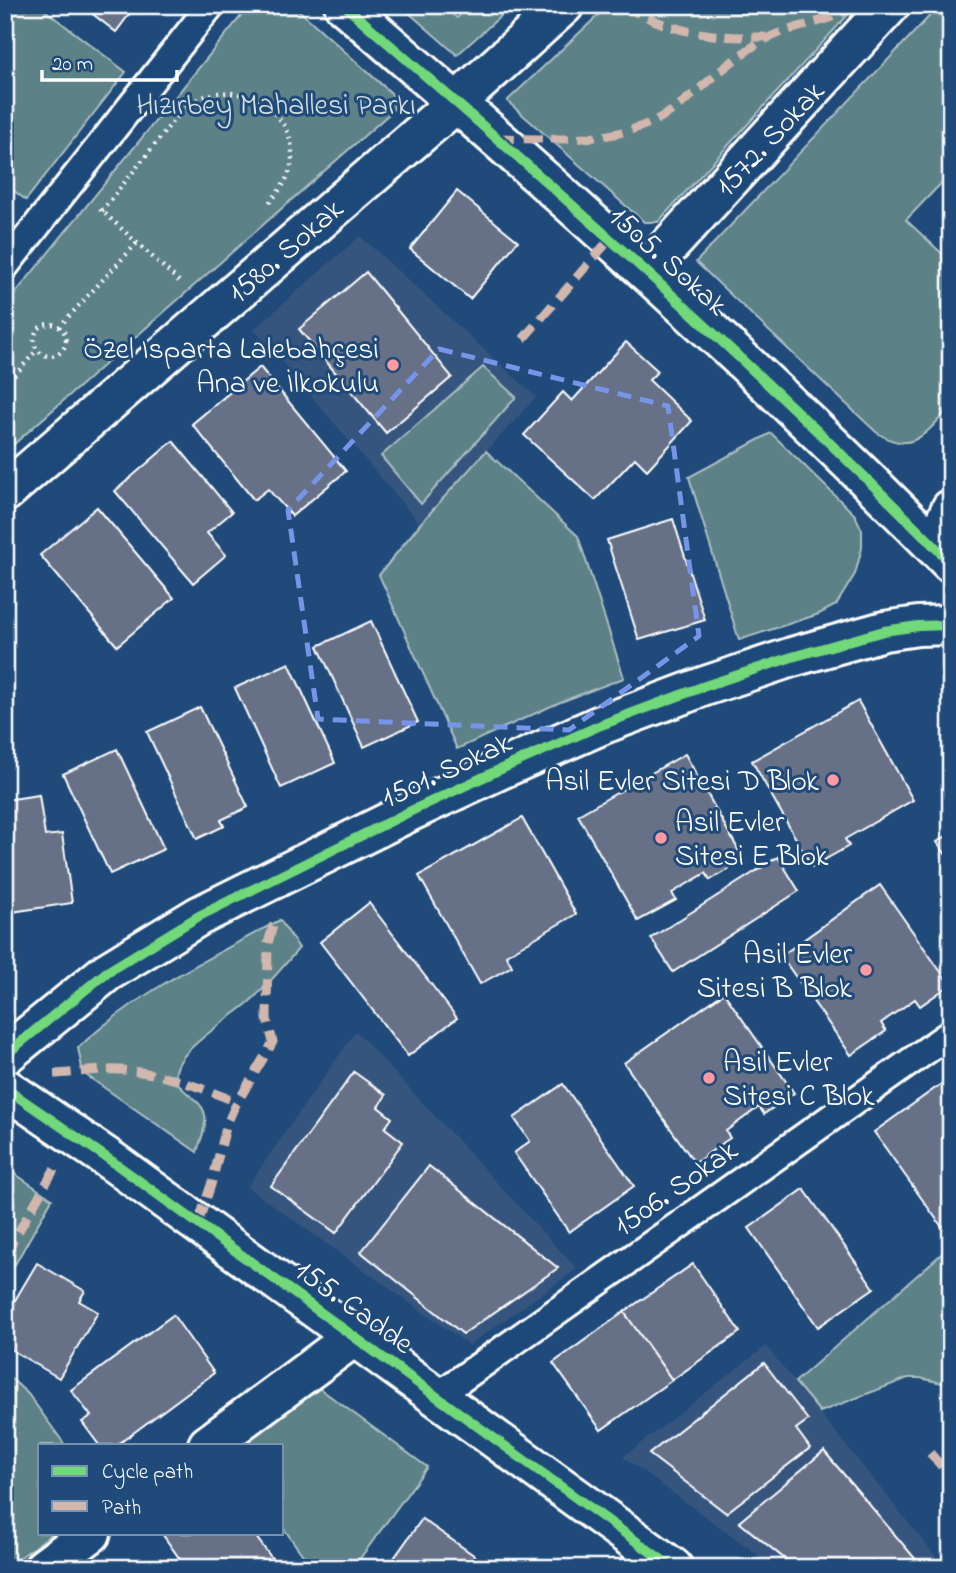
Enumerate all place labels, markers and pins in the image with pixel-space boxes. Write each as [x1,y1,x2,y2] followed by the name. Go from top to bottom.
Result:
[83,329,379,407] place label: Özel Isparta Lalebahçesi Ana ve İlkokulu
[385,357,401,373] marker: Özel Isparta Lalebahçesi Ana ve İlkokulu
[545,761,820,805] place label: Asil Evler Sitesi D Blok
[825,772,841,788] marker: Asil Evler Sitesi D Blok
[675,802,829,880] place label: Asil Evler Sitesi E Blok
[653,830,669,846] marker: Asil Evler Sitesi E Blok
[697,934,853,1012] place label: Asil Evler Sitesi B Blok
[858,962,874,978] marker: Asil Evler Sitesi B Blok
[723,1042,875,1120] place label: Asil Evler Sitesi C Blok
[701,1070,717,1086] marker: Asil Evler Sitesi C Blok

